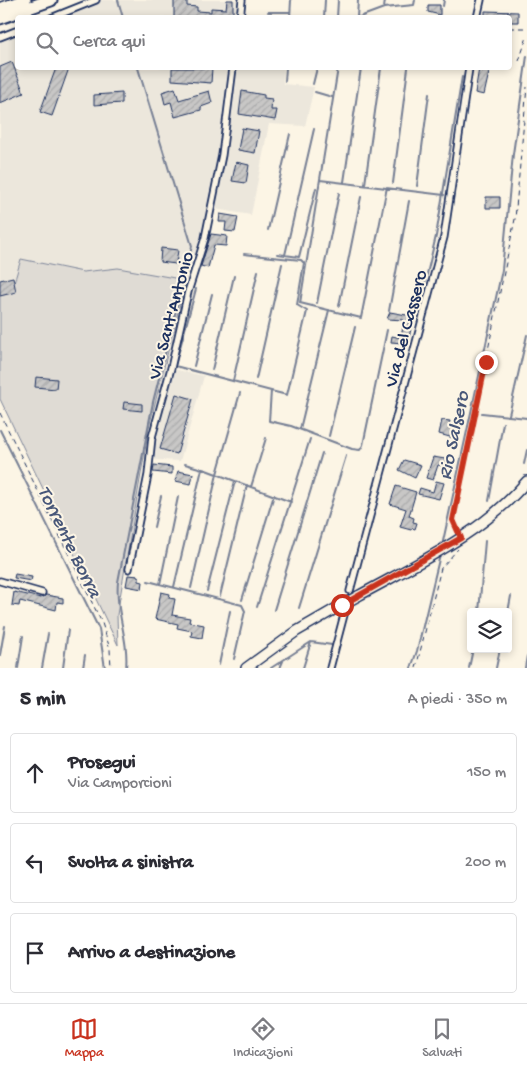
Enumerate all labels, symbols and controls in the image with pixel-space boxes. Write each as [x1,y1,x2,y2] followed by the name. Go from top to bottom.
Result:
[15,15,512,70] search box
[33,29,61,57] icon: search
[73,31,146,54] text: Cerca qui
[144,249,201,383] street label: Via Sant'Antonio
[380,268,434,391] street label: Via del Cassero
[475,351,498,374] route end
[435,388,476,482] water label: Rio Salsero
[31,483,106,604] water label: Torrente Borra
[331,594,354,617] route start
[467,608,512,653] map controls
[467,608,512,653] button: layers
[20,688,65,713] text: 5 min
[408,691,507,710] text: A piedi · 350 m
[68,752,136,775] text: Prosegui
[21,759,49,787] icon: ahead
[467,764,506,783] text: 150 m
[68,775,172,794] text: Via Camporcioni
[21,849,49,877] icon: left
[68,852,193,875] text: Svolta a sinistra
[465,854,506,873] text: 200 m
[21,939,49,967] icon: arrive
[68,942,235,965] text: Arrivo a destinazione
[65,1015,104,1062] tab: Mappa
[233,1015,293,1062] tab: Indicazioni
[422,1015,462,1062] tab: Salvati

